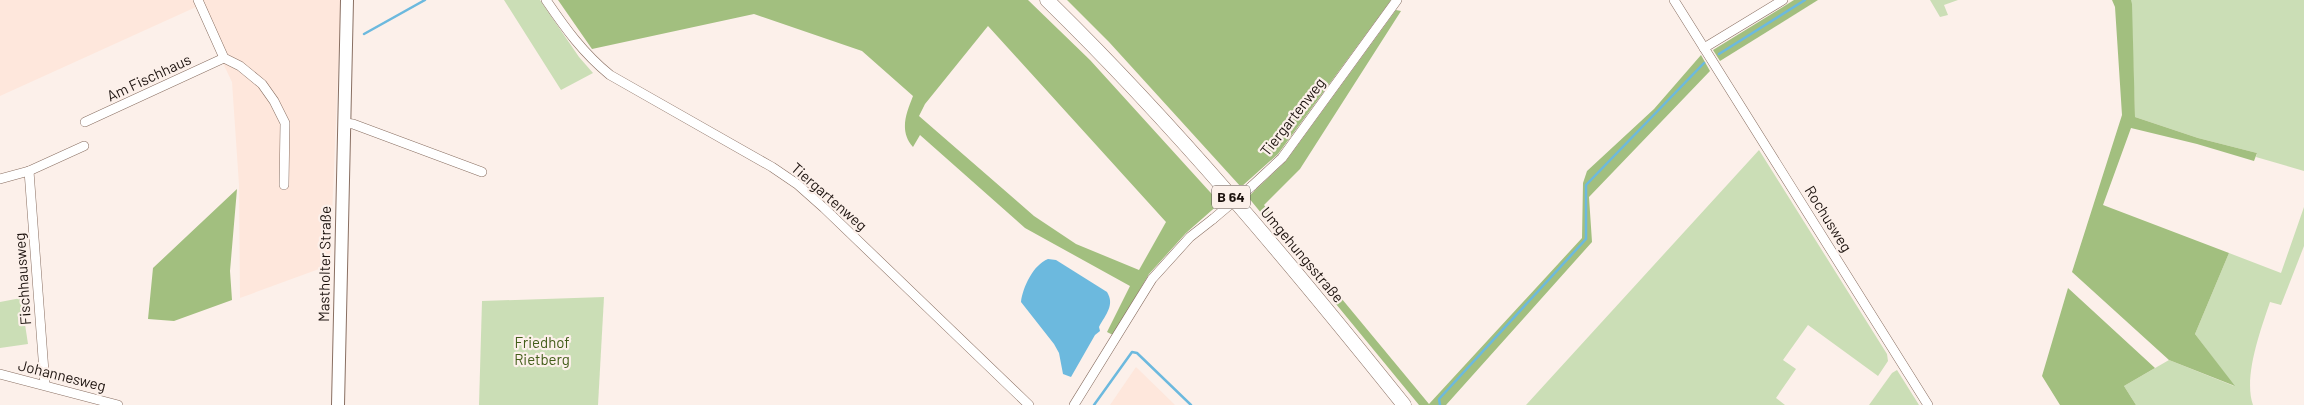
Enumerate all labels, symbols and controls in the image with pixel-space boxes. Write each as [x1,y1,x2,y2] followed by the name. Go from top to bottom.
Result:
[104,50,194,104] street label: Am Fischhaus
[1256,74,1328,159] street label: Tiergartenweg
[788,158,871,234] street label: Tiergartenweg
[1801,182,1856,255] street label: Rochusweg
[1212,186,1250,208] road number: B 64
[1258,203,1348,306] street label: Umgehungsstraße
[314,206,334,322] street label: Mastholter Straße
[10,232,34,326] street label: Fischhausweg
[514,333,570,368] park label: Friedhof Rietberg
[16,355,108,395] street label: Johannesweg

